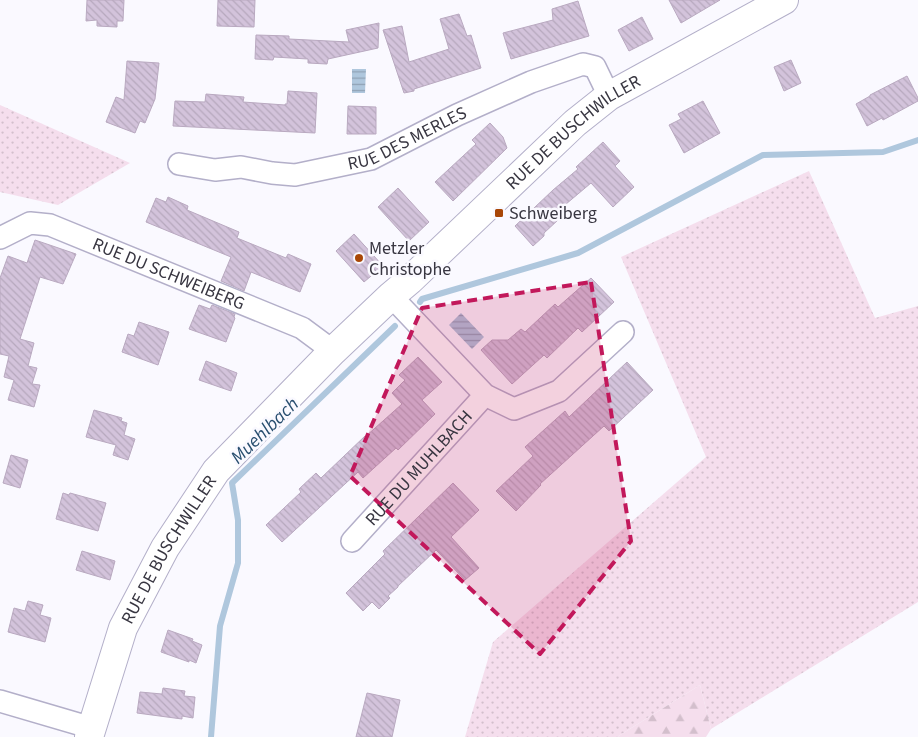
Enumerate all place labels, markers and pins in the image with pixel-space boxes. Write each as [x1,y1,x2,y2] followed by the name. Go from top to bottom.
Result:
[509,201,597,226] place label: Schweiberg
[493,207,505,219] marker: Schweiberg
[369,236,451,282] place label: Metzler Christophe
[353,252,365,264] marker: Metzler Christophe

